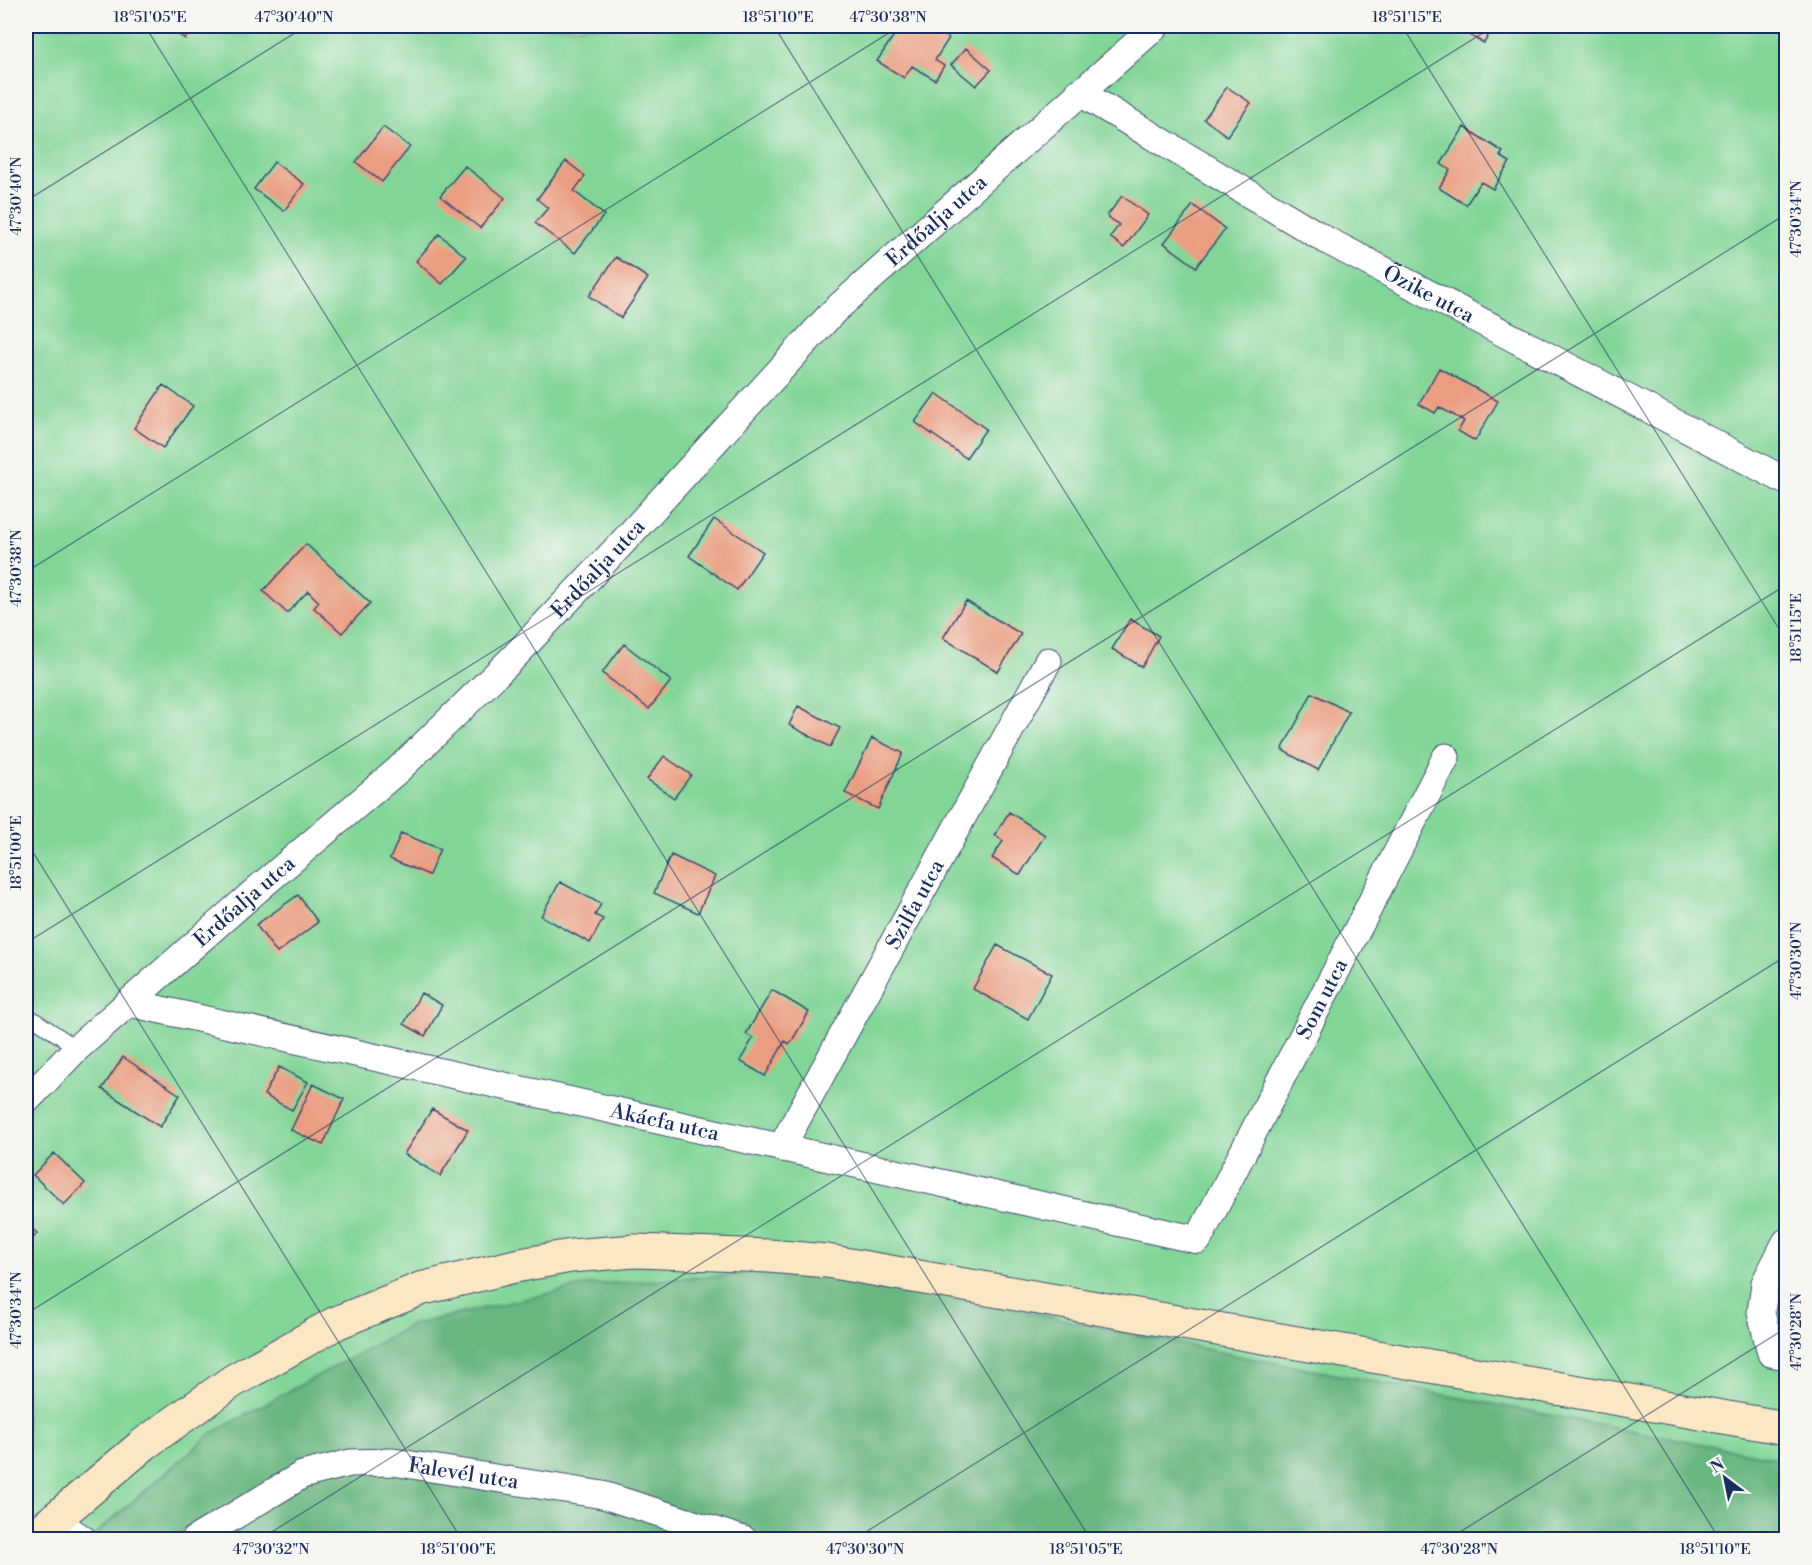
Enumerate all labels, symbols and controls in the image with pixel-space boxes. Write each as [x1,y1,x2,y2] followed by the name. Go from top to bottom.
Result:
[113,8,187,27] text: 18°51'05"E
[255,8,333,27] text: 47°30'40"N
[742,8,814,27] text: 18°51'10"E
[849,8,927,27] text: 47°30'38"N
[1372,8,1442,27] text: 18°51'15"E
[7,157,26,235] text: 47°30'40"N
[881,169,993,273] street label: Erdőalja utca
[1787,180,1806,258] text: 47°30'34"N
[1378,258,1479,330] street label: Őzike utca
[546,514,651,624] street label: Erdőalja utca
[7,529,26,607] text: 47°30'38"N
[1787,593,1806,663] text: 18°51'15"E
[7,815,26,891] text: 18°51'00"E
[189,851,301,953] street label: Erdőalja utca
[880,855,951,954] street label: Szilfa utca
[1787,922,1806,1000] text: 47°30'30"N
[1291,954,1354,1044] street label: Som utca
[607,1098,722,1147] street label: Akácfa utca
[7,1271,26,1349] text: 47°30'34"N
[1787,1293,1806,1371] text: 47°30'28"N
[1695,1448,1755,1508] north arrow
[406,1453,521,1496] street label: Falevél utca
[1707,1454,1729,1478] text: N
[233,1540,309,1559] text: 47°30'32"N
[420,1540,496,1559] text: 18°51'00"E
[826,1540,904,1559] text: 47°30'30"N
[1049,1540,1123,1559] text: 18°51'05"E
[1420,1540,1498,1559] text: 47°30'28"N
[1679,1540,1751,1559] text: 18°51'10"E

